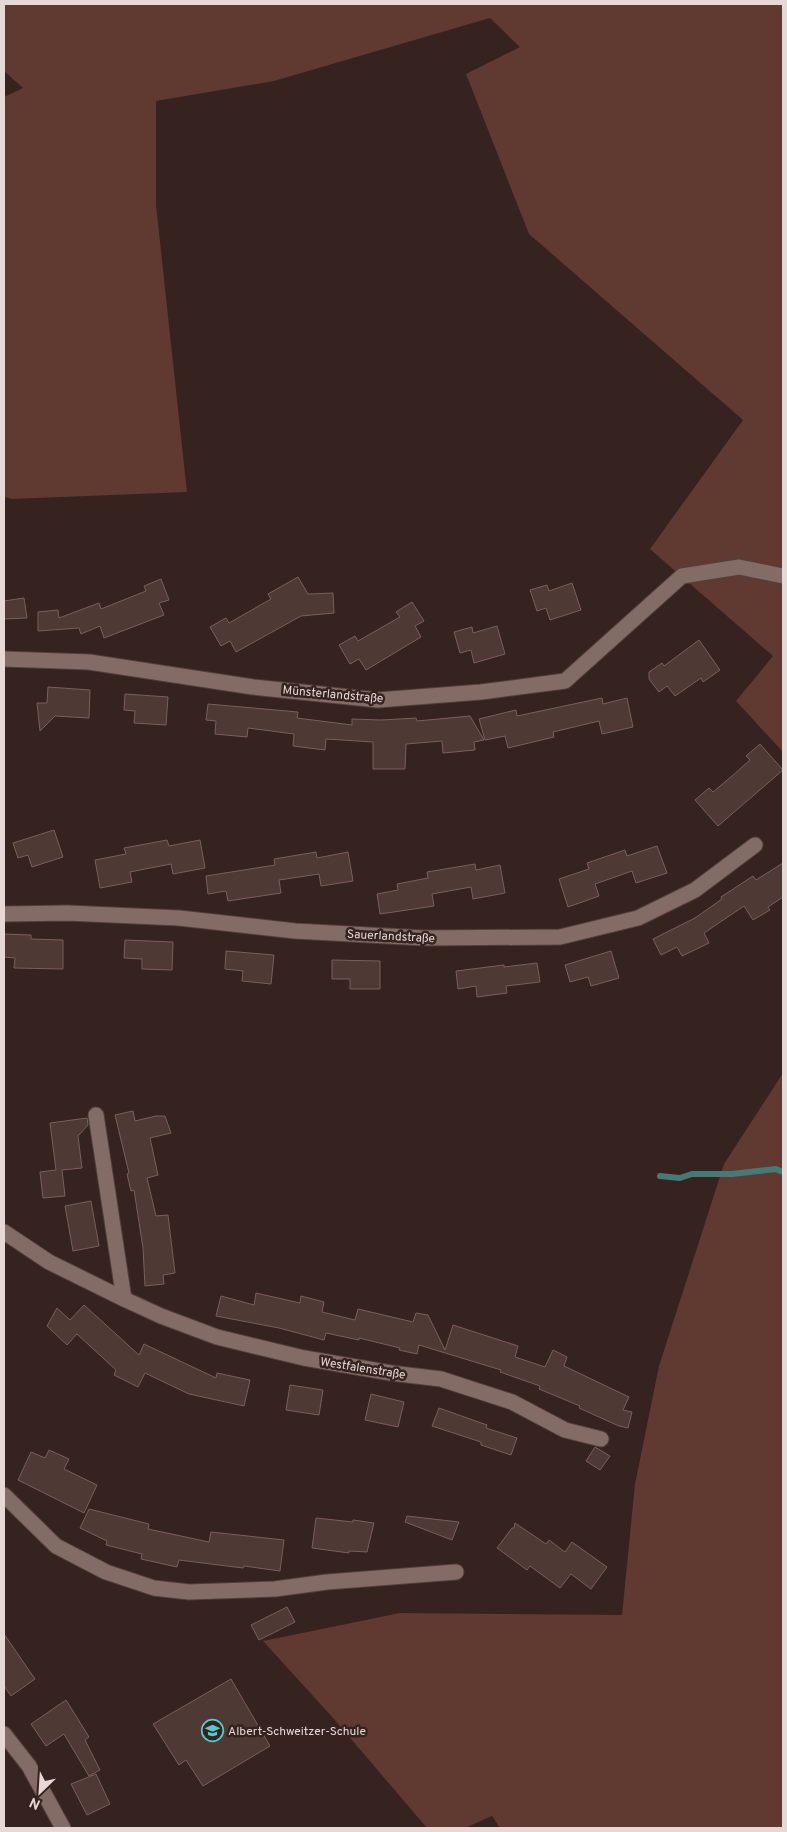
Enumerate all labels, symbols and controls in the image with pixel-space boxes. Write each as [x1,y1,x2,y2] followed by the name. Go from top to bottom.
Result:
[282,683,384,707] street label: Münsterlandstraße
[347,927,435,947] street label: Sauerlandstraße
[319,1354,407,1384] street label: Westfalenstraße
[200,1719,224,1743] school or university icon: Albert-Schweitzer-Schule
[228,1724,366,1740] place label: Albert-Schweitzer-Schule
[15,1767,65,1817] north arrow
[27,1793,43,1812] text: N

